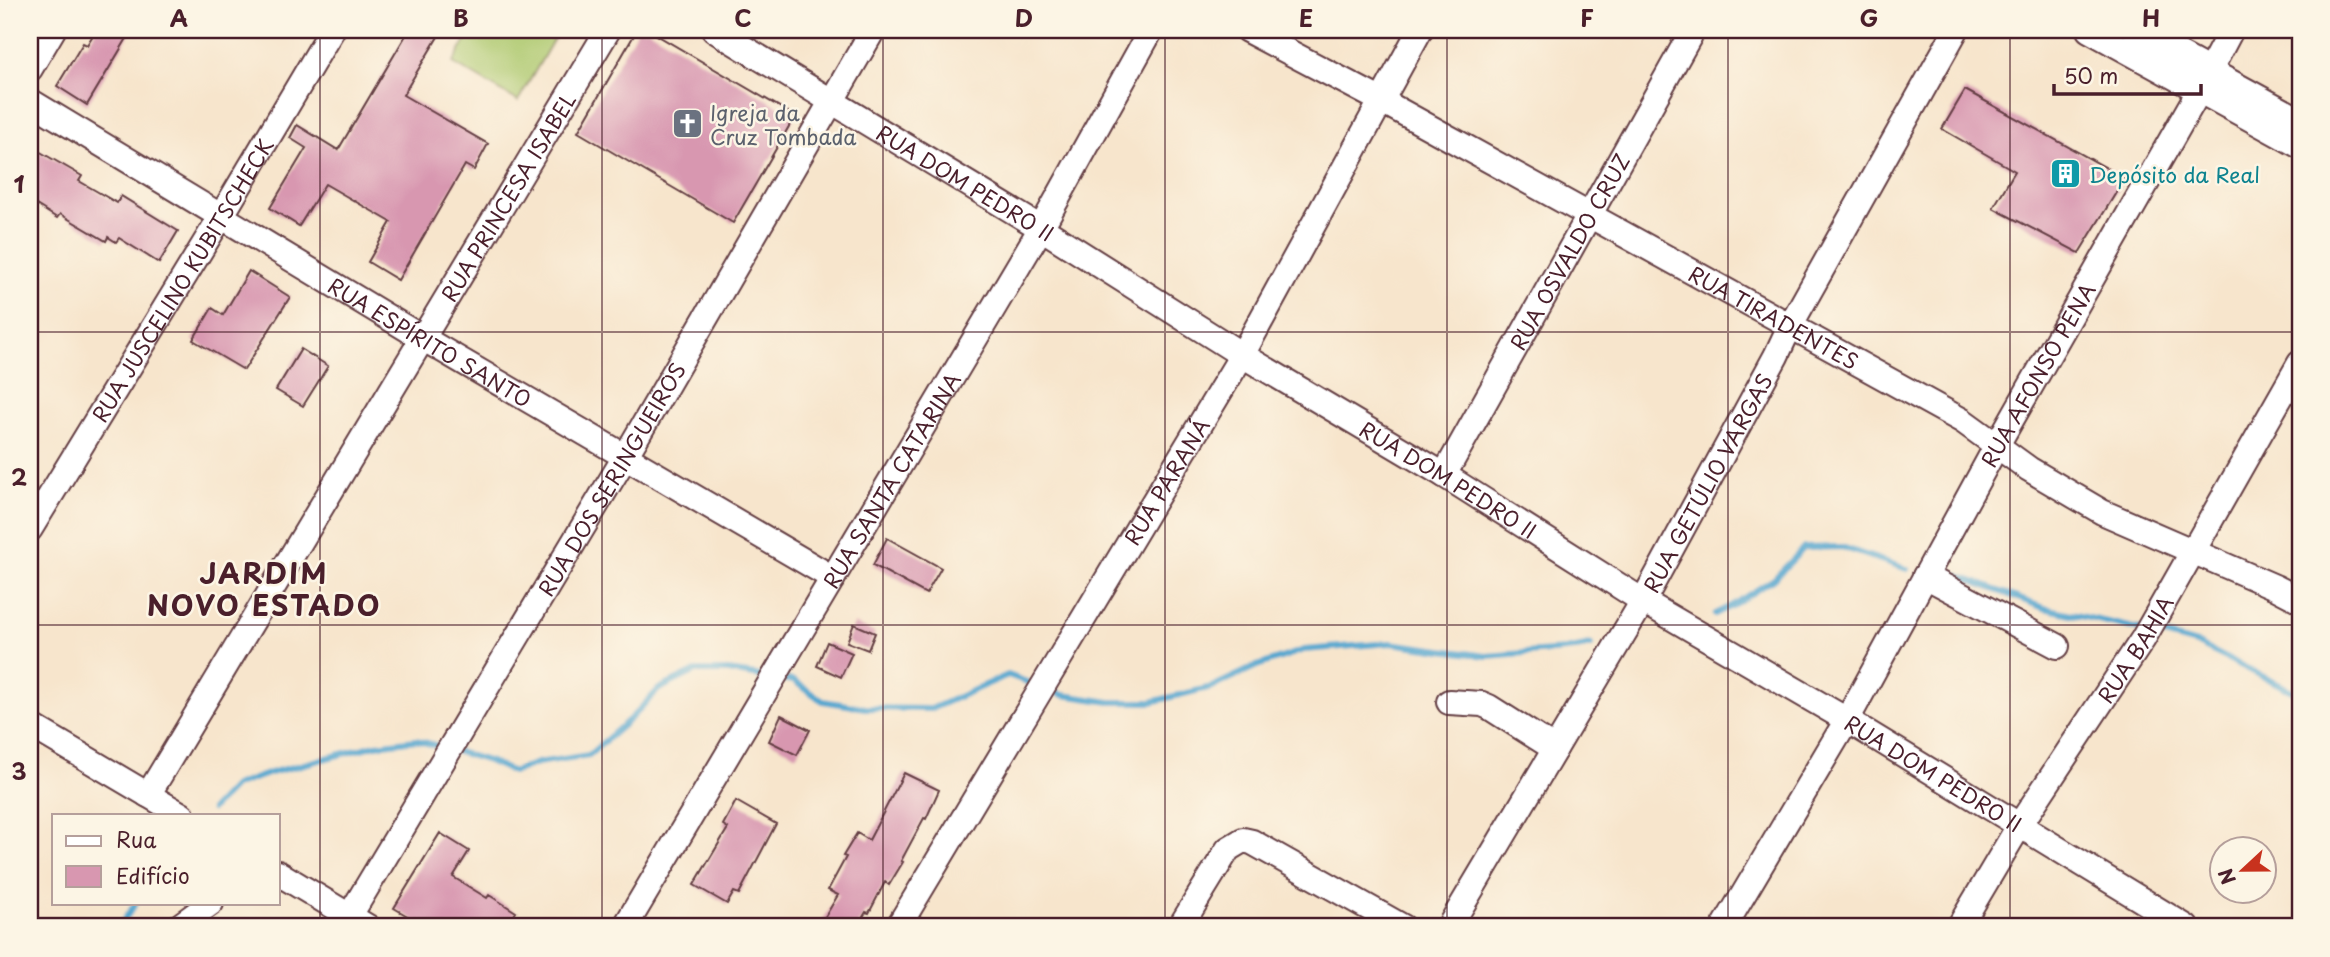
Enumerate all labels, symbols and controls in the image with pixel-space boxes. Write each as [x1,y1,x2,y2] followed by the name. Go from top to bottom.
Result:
[170,0,188,35] text: A
[453,0,469,35] text: B
[734,0,752,35] text: C
[1015,0,1033,35] text: D
[1299,0,1313,35] text: E
[1580,0,1594,35] text: F
[1860,0,1878,35] text: G
[2142,0,2160,35] text: H
[2054,52,2200,96] scale bar
[2064,59,2118,91] text: 50 m
[432,86,583,307] street label: RUA PRINCESA ISABEL
[710,96,857,152] place label: Igreja da Cruz Tombada
[670,107,704,141] church icon: Igreja da Cruz Tombada
[871,116,1060,248] street label: RUA DOM PEDRO II
[83,131,281,428] street label: RUA JUSCELINO KUBITSCHECK
[1501,147,1637,356] street label: RUA OSVALDO CRUZ
[2049,157,2083,191] building icon: Depósito da Real
[2089,158,2260,190] place label: Depósito da Real
[14,166,25,201] text: 1
[1683,257,1865,377] street label: RUA TIRADENTES
[322,269,538,415] street label: RUA ESPÍRITO SANTO
[1972,277,2102,473] street label: RUA AFONSO PENA
[529,356,693,602] street label: RUA DOS SERINGUEIROS
[814,366,968,594] street label: RUA SANTA CATARINA
[1635,367,1780,598] street label: RUA GETÚLIO VARGAS
[1115,412,1217,551] street label: RUA PARANÁ
[1354,413,1543,546] street label: RUA DOM PEDRO II
[11,459,27,494] text: 2
[147,551,381,626] district label: JARDIM NOVO ESTADO
[2089,589,2181,709] street label: RUA BAHIA
[1839,706,2028,839] street label: RUA DOM PEDRO II
[11,753,27,788] text: 3
[52,814,280,904] legend
[116,823,157,855] text: Rua
[2208,834,2278,904] north arrow
[116,859,190,891] text: Edifício
[2211,865,2242,889] text: N

